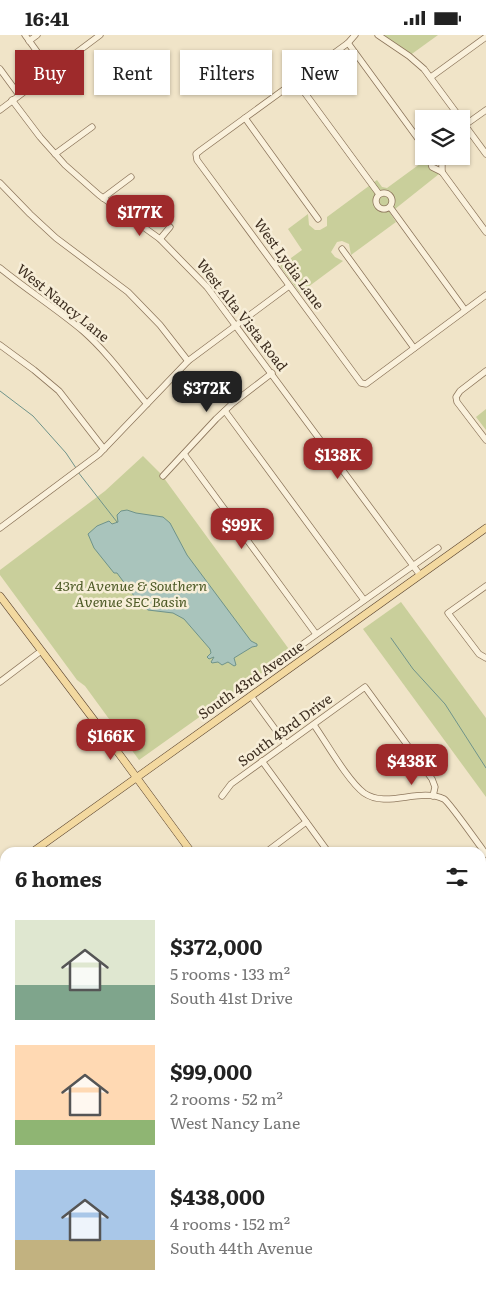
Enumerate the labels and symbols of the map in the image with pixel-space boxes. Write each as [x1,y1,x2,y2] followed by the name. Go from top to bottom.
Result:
[105,195,175,237] pin: $177K
[250,214,330,313] street label: West Lydia Lane
[193,254,293,375] street label: West Alta Vista Road
[13,259,114,346] street label: West Nancy Lane
[172,371,242,413] pin: $372K
[303,437,373,480] pin: $138K
[212,507,272,550] pin: $99K
[55,575,208,611] park label: 43rd Avenue & Southern Avenue SEC Basin
[193,635,307,723] street label: South 43rd Avenue
[233,688,336,770] street label: South 43rd Drive
[76,719,146,761] pin: $166K
[377,743,447,786] pin: $438K

